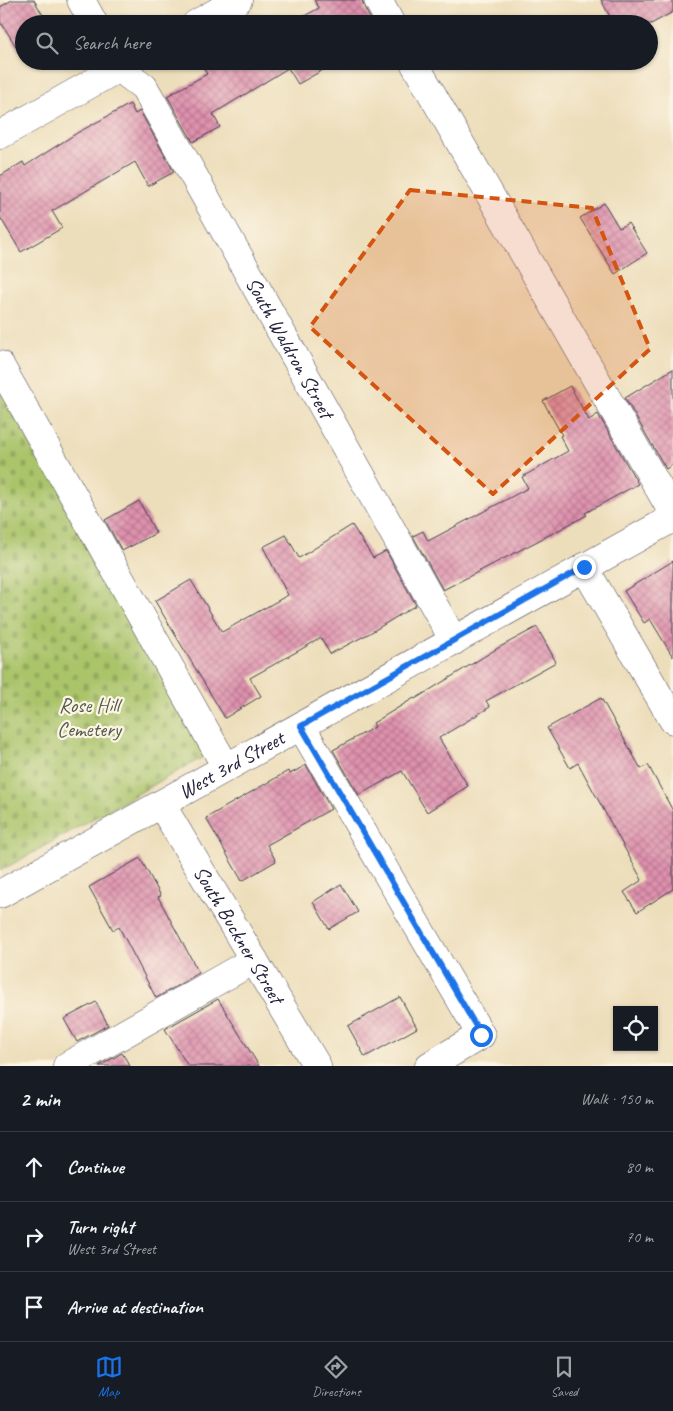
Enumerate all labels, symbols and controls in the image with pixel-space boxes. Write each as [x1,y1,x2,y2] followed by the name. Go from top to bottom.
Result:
[15,15,658,70] search box
[33,29,61,57] icon: search
[73,31,150,55] text: Search here
[240,272,341,425] street label: South Waldron Street
[573,556,596,579] route end
[57,692,123,742] park label: Rose Hill Cemetery
[174,724,291,805] street label: West 3rd Street
[188,861,291,1011] street label: South Buckner Street
[613,1006,658,1051] map controls
[613,1006,658,1051] button: locate
[470,1024,493,1047] route start
[20,1086,60,1112] text: 2 min
[581,1089,653,1109] text: Walk · 150 m
[20,1153,48,1181] icon: ahead
[67,1155,124,1179] text: Continue
[626,1157,653,1177] text: 80 m
[67,1215,134,1239] text: Turn right
[20,1223,48,1251] icon: right
[626,1227,653,1247] text: 70 m
[67,1239,156,1259] text: West 3rd Street
[20,1293,48,1321] icon: arrive
[67,1295,203,1319] text: Arrive at destination
[95,1353,123,1400] tab: Map
[312,1353,361,1400] tab: Directions
[550,1353,578,1400] tab: Saved

